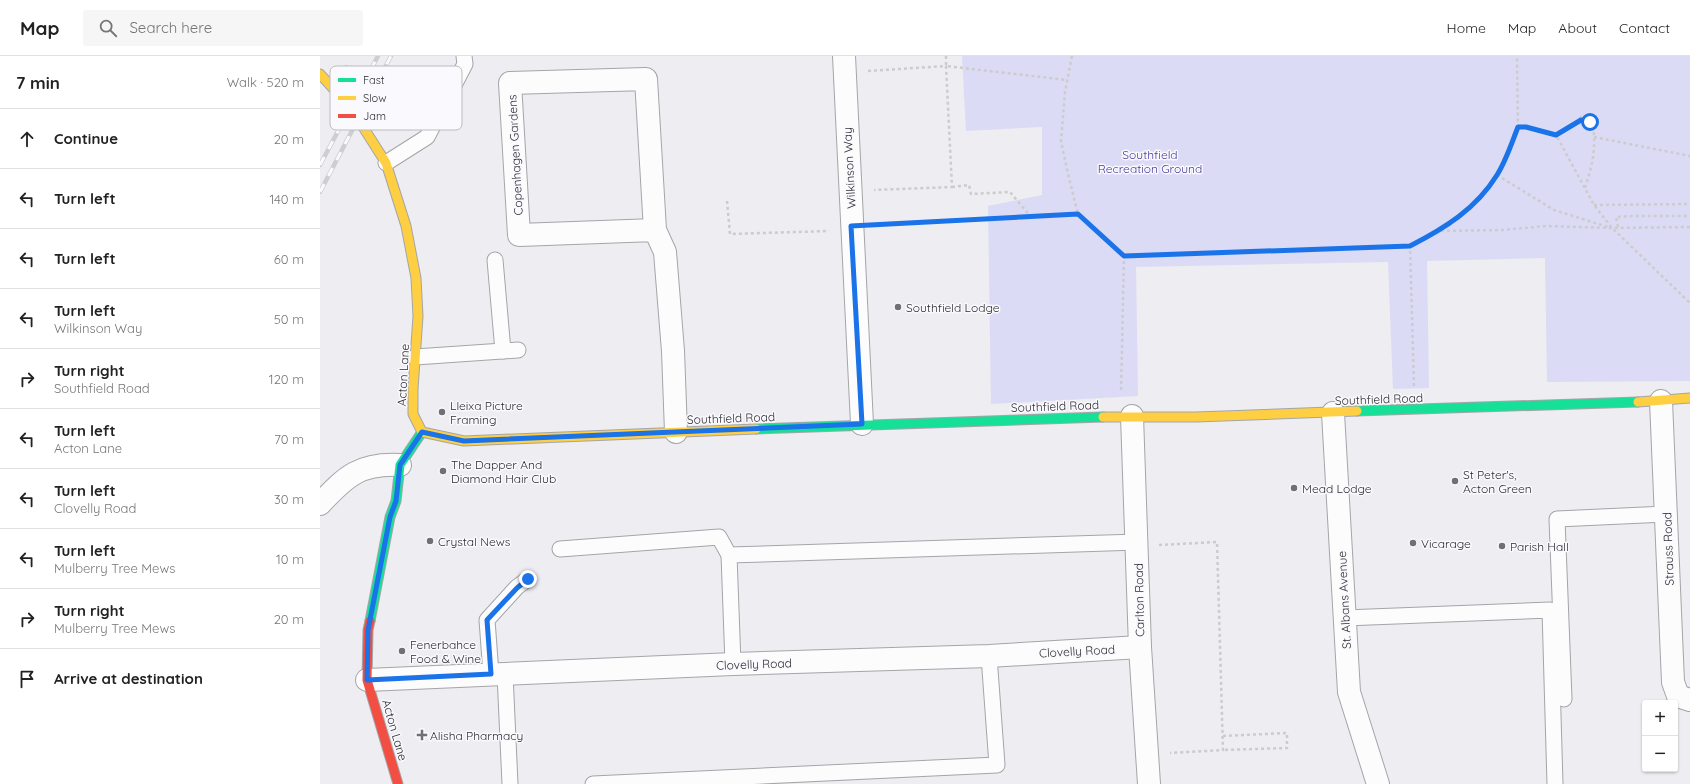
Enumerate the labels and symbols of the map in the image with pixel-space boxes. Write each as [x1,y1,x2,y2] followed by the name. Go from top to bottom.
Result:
[330,66,462,130] legend
[363,73,385,87] text: Fast
[363,91,387,105] text: Slow
[504,94,526,216] street label: Copenhagen Gardens
[363,109,386,123] text: Jam
[1581,113,1599,131] route start
[839,127,859,209] street label: Wilkinson Way
[1098,147,1202,176] park label: Southfield Recreation Ground
[906,300,1000,315] place label: Southfield Lodge
[893,302,903,312] marker: Southfield Lodge
[394,343,412,407] street label: Acton Lane
[1335,390,1423,408] street label: Southfield Road
[1011,397,1099,415] street label: Southfield Road
[450,398,523,427] place label: Lleixa Picture Framing
[437,407,447,417] marker: Lleixa Picture Framing
[687,409,775,427] street label: Southfield Road
[451,457,556,486] place label: The Dapper And Diamond Hair Club
[438,466,448,476] marker: The Dapper And Diamond Hair Club
[1463,467,1532,496] place label: St Peter's, Acton Green
[1450,476,1460,486] marker: St Peter's, Acton Green
[1302,481,1372,496] place label: Mead Lodge
[1289,483,1299,493] marker: Mead Lodge
[1659,512,1677,586] street label: Strauss Road
[438,534,511,549] place label: Crystal News
[425,536,435,546] marker: Crystal News
[1421,536,1471,551] place label: Vicarage
[1408,538,1418,548] marker: Vicarage
[1510,539,1569,554] place label: Parish Hall
[1497,541,1507,551] marker: Parish Hall
[1334,550,1354,649] street label: St. Albans Avenue
[1131,563,1147,637] street label: Carlton Road
[519,570,537,588] route end
[410,637,481,666] place label: Fenerbahce Food & Wine
[1039,642,1115,660] street label: Clovelly Road
[397,646,407,656] marker: Fenerbahce Food & Wine
[716,655,792,673] street label: Clovelly Road
[379,698,411,762] street label: Acton Lane
[430,728,523,743] place label: Alisha Pharmacy
[417,730,427,740] marker: Alisha Pharmacy

